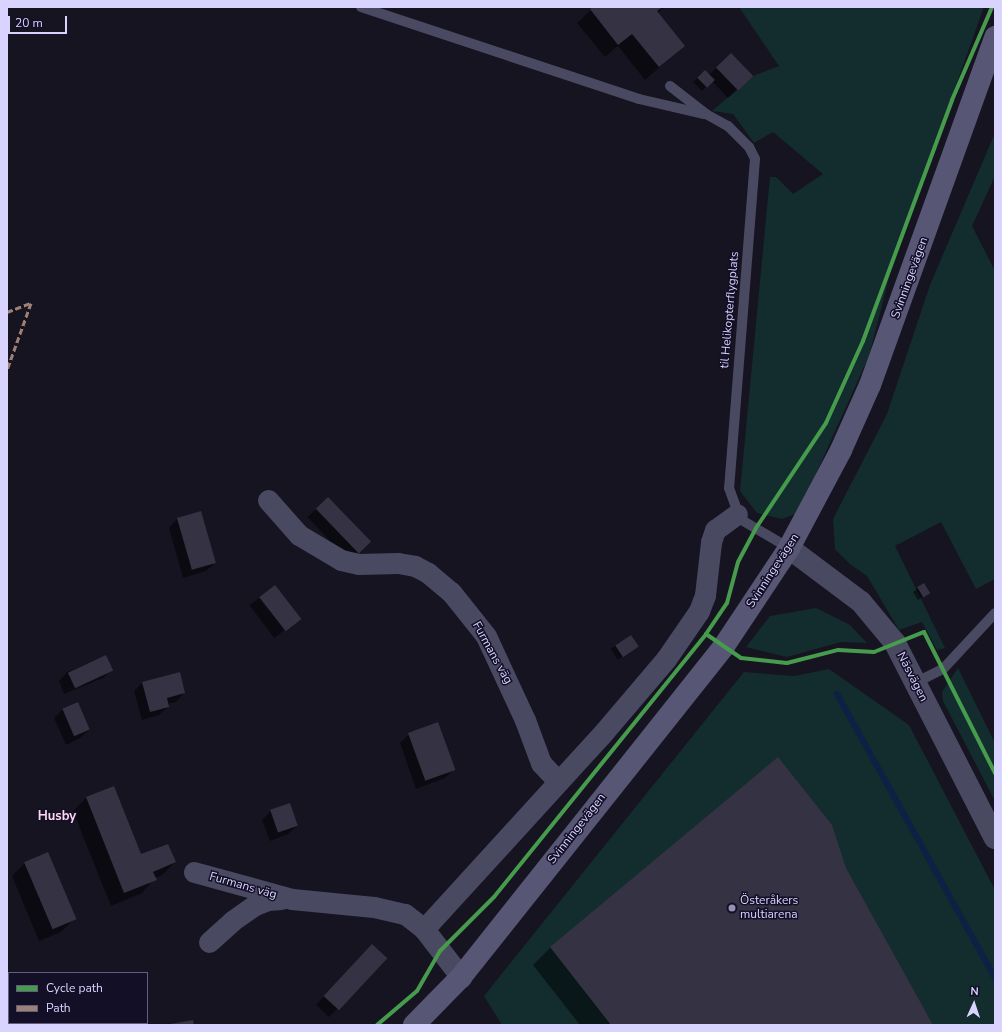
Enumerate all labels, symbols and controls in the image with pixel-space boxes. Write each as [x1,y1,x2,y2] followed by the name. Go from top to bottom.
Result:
[10,8,69,34] scale bar
[15,15,43,31] text: 20 m
[889,235,931,321] street label: Svinningevägen
[718,251,742,369] street label: til Helikopterflygplats
[744,531,802,611] street label: Svinningevägen
[469,619,515,687] street label: Furmans väg
[893,650,931,704] street label: Näsvägen
[545,791,609,867] street label: Svinningevägen
[38,808,76,824] district label: Husby
[208,870,278,902] street label: Furmans väg
[740,894,798,922] place label: Österåkers multiarena
[727,903,737,913] marker: Österåkers multiarena
[8,972,148,1024] legend
[46,980,103,996] text: Cycle path
[954,984,994,1024] north arrow
[970,984,979,999] text: N
[46,1000,71,1016] text: Path

